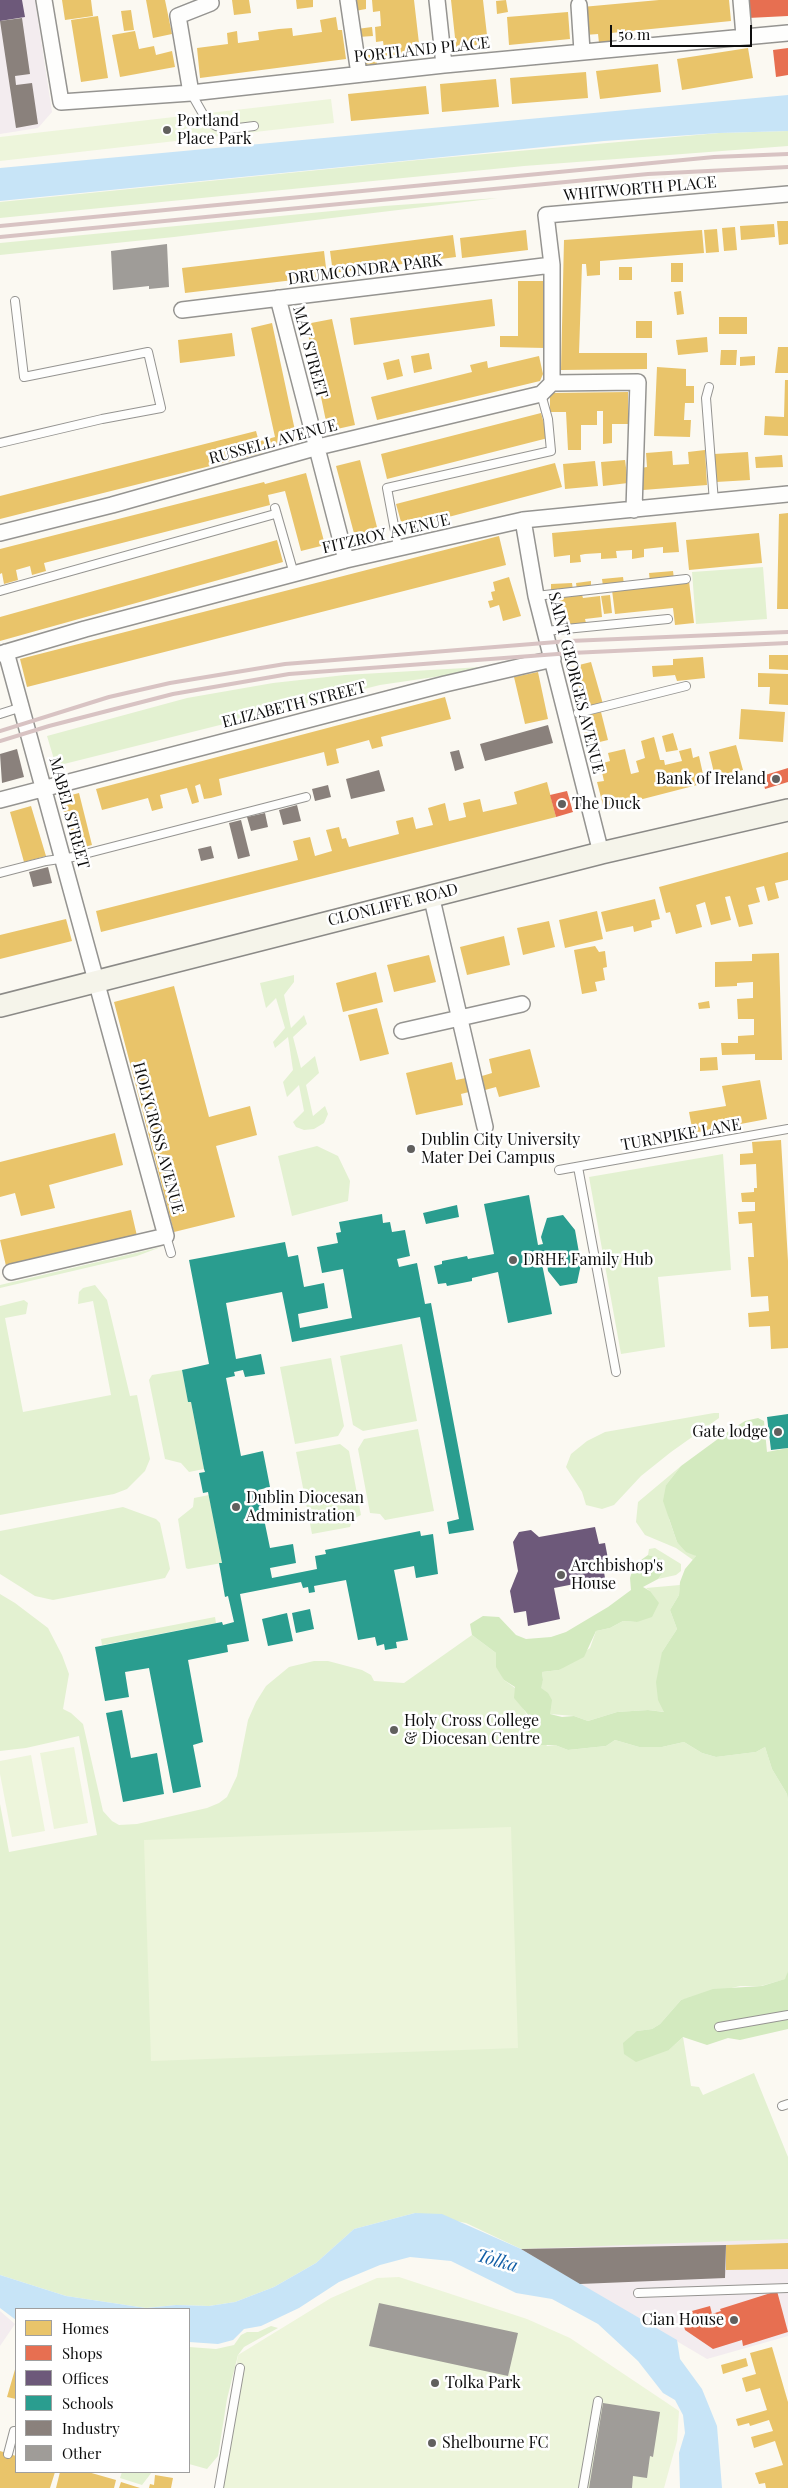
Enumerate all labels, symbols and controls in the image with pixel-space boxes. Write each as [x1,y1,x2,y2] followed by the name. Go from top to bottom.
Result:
[613,15,756,47] scale bar
[618,24,650,44] text: 50 m
[353,33,491,67] street label: PORTLAND PLACE
[177,111,251,149] place label: Portland Place Park
[161,124,173,136] marker: Portland Place Park
[563,173,717,205] street label: WHITWORTH PLACE
[287,251,443,289] street label: DRUMCONDRA PARK
[288,304,332,400] street label: MAY STREET
[207,416,339,468] street label: RUSSELL AVENUE
[320,510,452,558] street label: FITZROY AVENUE
[544,590,608,776] street label: SAINT GEORGES AVENUE
[220,678,368,732] street label: ELIZABETH STREET
[45,755,93,871] street label: MABEL STREET
[656,769,766,789] place label: Bank of Ireland
[770,773,782,785] marker: Bank of Ireland
[572,794,641,814] place label: The Duck
[556,798,568,810] marker: The Duck
[326,880,460,930] street label: CLONLIFFE ROAD
[128,1060,188,1216] street label: HOLYCROSS AVENUE
[619,1115,743,1155] street label: TURNPIKE LANE
[421,1130,580,1168] place label: Dublin City University Mater Dei Campus
[405,1143,417,1155] marker: Dublin City University Mater Dei Campus
[523,1250,653,1270] place label: DRHE Family Hub
[507,1254,519,1266] marker: DRHE Family Hub
[692,1422,768,1442] place label: Gate lodge
[772,1426,784,1438] marker: Gate lodge
[246,1488,364,1526] place label: Dublin Diocesan Administration
[230,1501,242,1513] marker: Dublin Diocesan Administration
[571,1556,663,1594] place label: Archbishop's House
[555,1569,567,1581] marker: Archbishop's House
[404,1711,540,1749] place label: Holy Cross College & Diocesan Centre
[388,1724,400,1736] marker: Holy Cross College & Diocesan Centre
[474,2245,520,2277] water label: Tolka
[15,2308,190,2473] legend
[642,2310,724,2330] place label: Cian House
[728,2314,740,2326] marker: Cian House
[62,2318,109,2338] text: Homes
[62,2343,103,2363] text: Shops
[62,2368,109,2388] text: Offices
[445,2373,521,2393] place label: Tolka Park
[429,2377,441,2389] marker: Tolka Park
[62,2393,114,2413] text: Schools
[62,2418,120,2438] text: Industry
[442,2433,548,2453] place label: Shelbourne FC
[426,2437,438,2449] marker: Shelbourne FC
[62,2443,102,2463] text: Other

